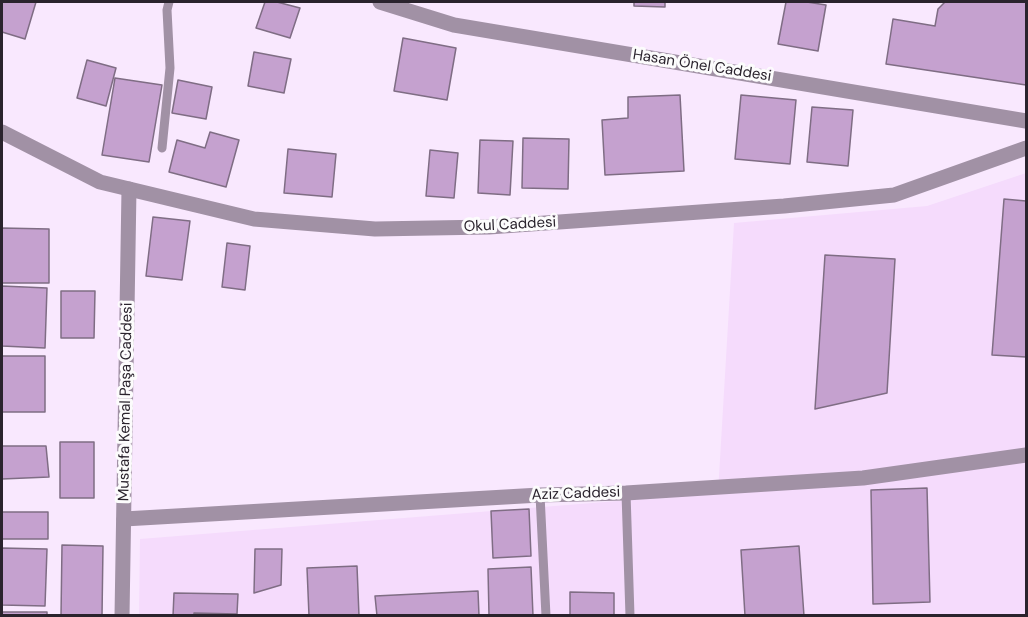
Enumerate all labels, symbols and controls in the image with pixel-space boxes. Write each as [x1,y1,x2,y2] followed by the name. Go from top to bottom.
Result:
[631,46,773,86] street label: Hasan Önel Caddesi
[463,214,557,236] street label: Okul Caddesi
[115,303,137,501] street label: Mustafa Kemal Paşa Caddesi
[531,483,621,505] street label: Aziz Caddesi

